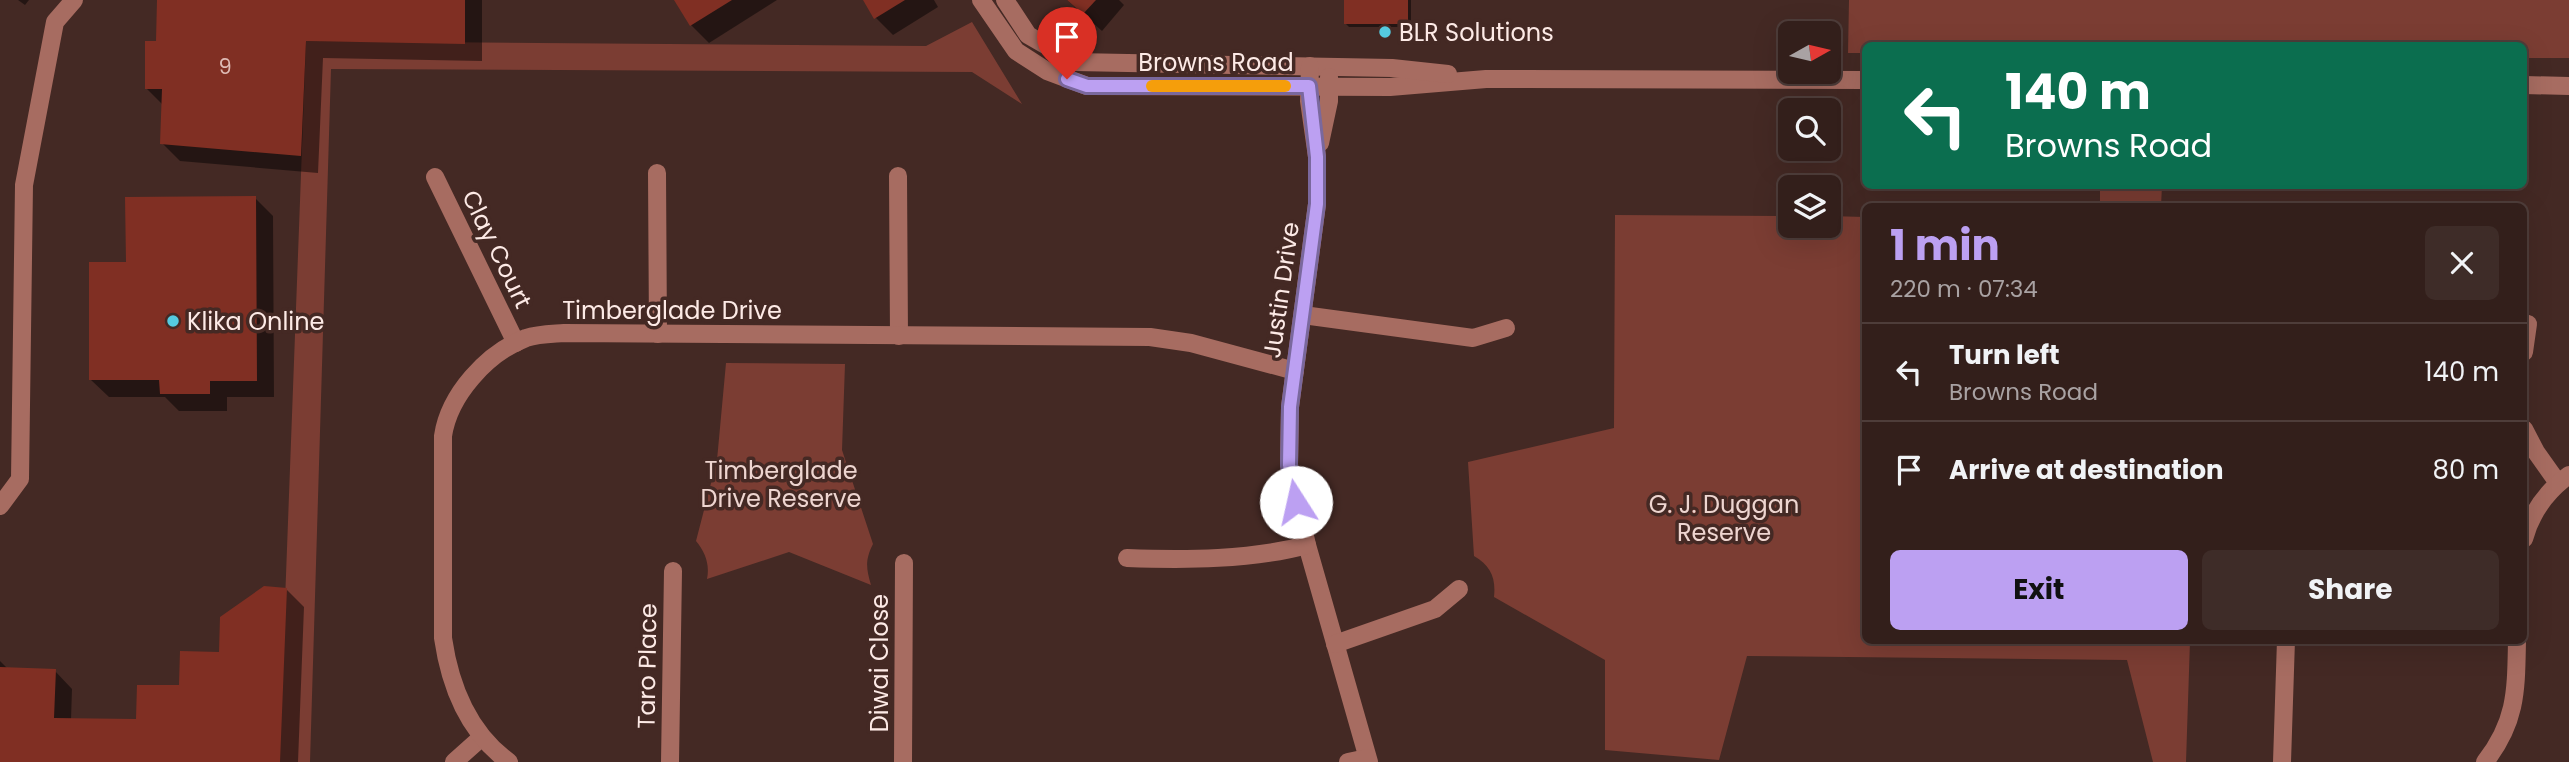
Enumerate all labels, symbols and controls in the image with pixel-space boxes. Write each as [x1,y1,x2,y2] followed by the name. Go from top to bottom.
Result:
[1037,7,1097,79] pin
[1399,16,1554,49] place label: BLR Solutions
[1048,18,1086,56] icon: arrive
[1778,21,1841,84] north arrow
[1778,21,1841,238] map controls
[1377,24,1393,40] marker: BLR Solutions
[1138,46,1294,79] street label: Browns Road
[218,52,232,81] house number: 9
[2005,58,2151,126] text: 140 m
[1890,70,1981,161] icon: left
[1778,98,1841,161] button: search
[2005,123,2212,168] text: Browns Road
[1778,175,1841,238] button: layers
[454,184,540,314] street label: Clay Court
[1890,216,2000,275] text: 1 min
[1255,220,1307,360] street label: Justin Drive
[2425,226,2499,300] button: close
[1890,273,2038,305] text: 220 m · 07:34
[562,294,782,327] street label: Timberglade Drive
[187,305,324,338] place label: Klika Online
[165,313,181,329] marker: Klika Online
[1949,337,2060,373] text: Turn left
[1890,353,1928,391] icon: left
[2424,354,2499,390] text: 140 m
[1949,376,2098,408] text: Browns Road
[1890,451,1928,489] icon: arrive
[1949,452,2224,488] text: Arrive at destination
[2433,452,2499,488] text: 80 m
[701,454,861,515] park label: Timberglade Drive Reserve
[1259,465,1333,539] position arrow
[1649,488,1799,549] park label: G. J. Duggan Reserve
[1890,550,2188,630] button: Exit
[2202,550,2499,630] button: Share
[863,594,896,732] street label: Diwai Close
[629,603,665,729] street label: Taro Place

